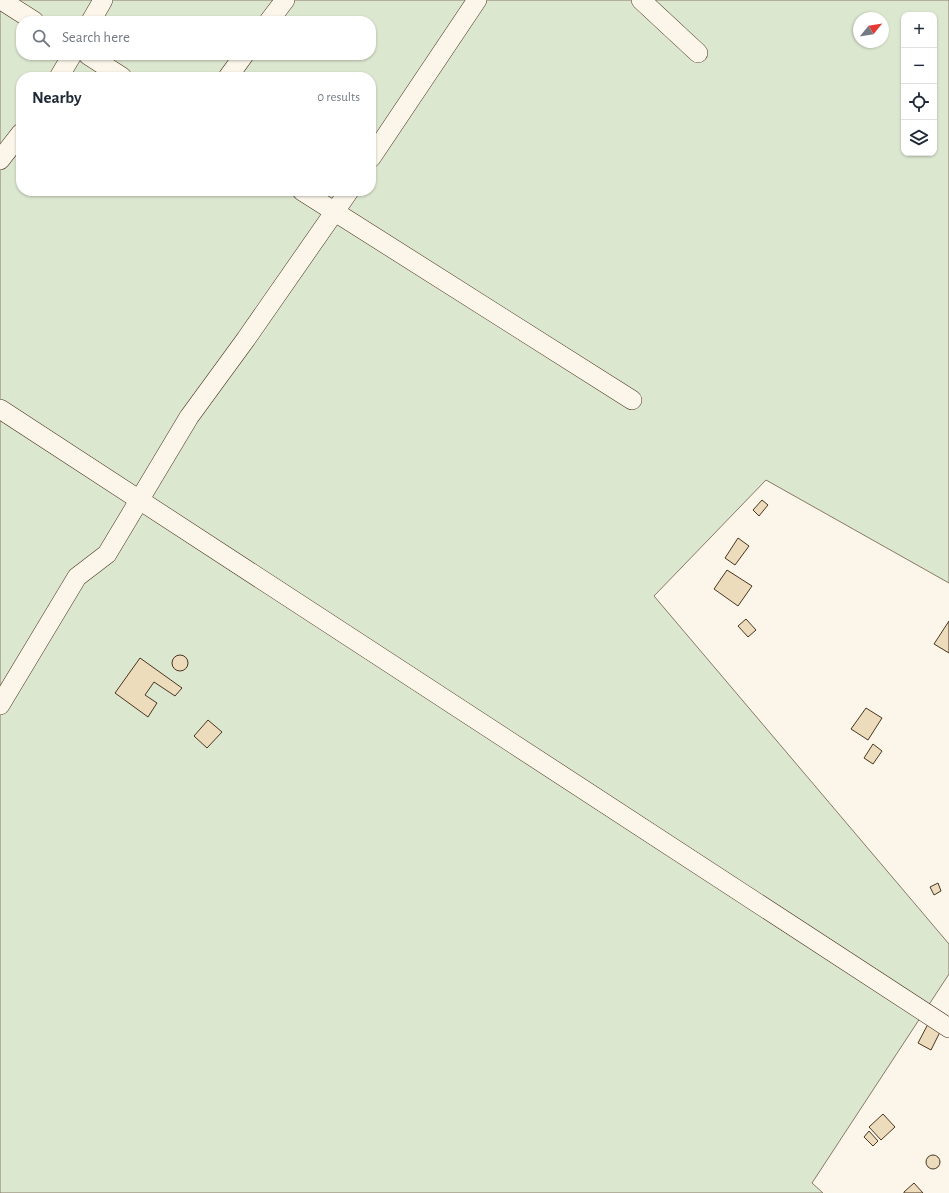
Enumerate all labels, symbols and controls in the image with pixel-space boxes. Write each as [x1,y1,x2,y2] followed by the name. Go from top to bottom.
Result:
[853,12,889,48] north arrow
[901,12,937,156] map controls
[901,12,937,48] button: +
[16,16,376,60] search box
[30,27,52,49] icon: search
[62,30,130,45] text: Search here
[901,48,937,84] button: −
[901,84,937,120] button: locate
[32,89,82,106] text: Nearby
[317,91,360,104] text: 0 results
[901,120,937,156] button: layers

